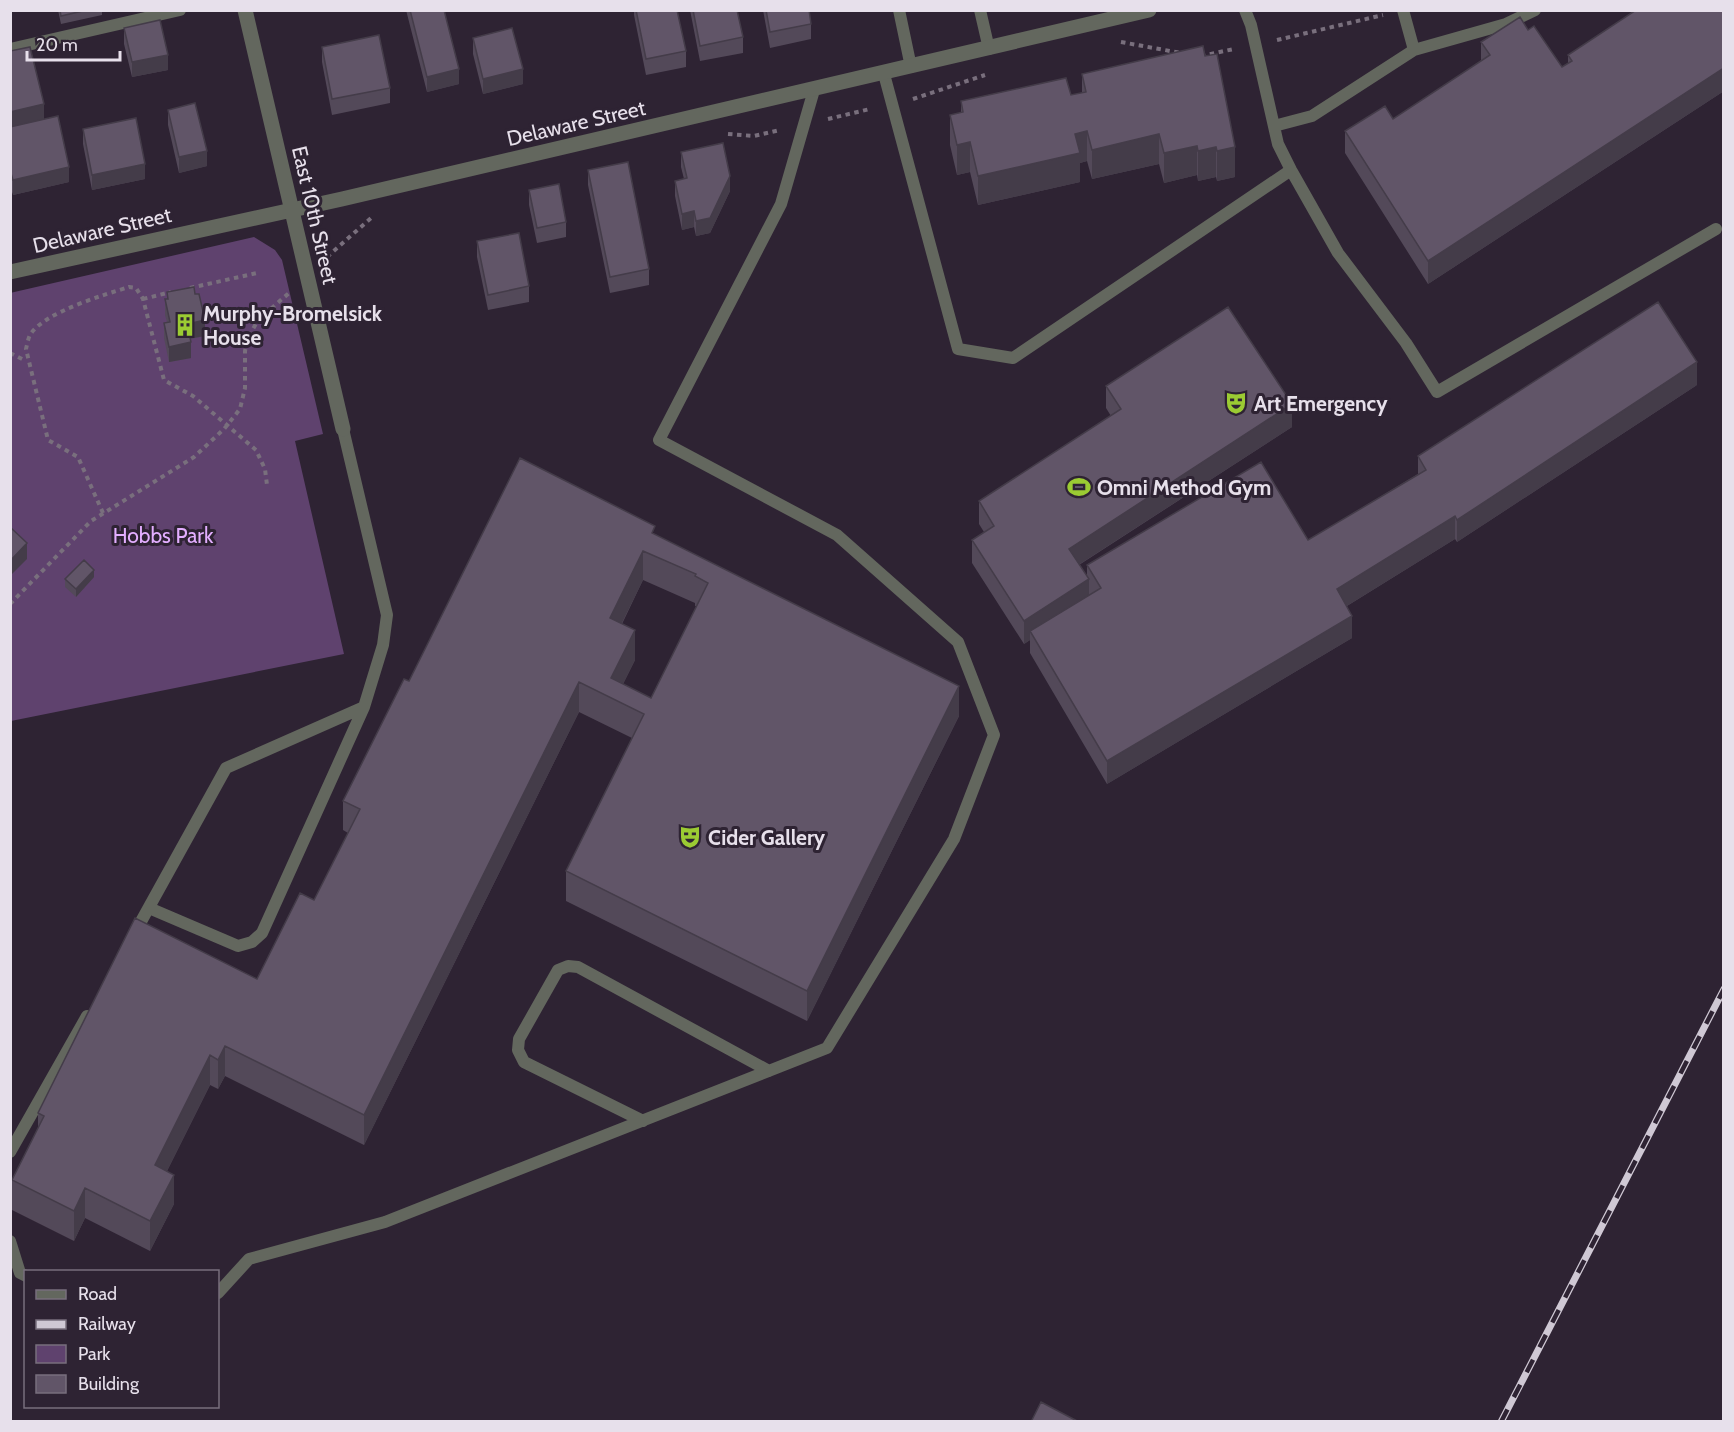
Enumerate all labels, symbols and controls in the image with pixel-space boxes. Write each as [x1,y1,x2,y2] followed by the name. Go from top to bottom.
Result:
[27,24,120,62] scale bar
[36,34,78,56] text: 20 m
[504,95,648,151] street label: Delaware Street
[287,144,343,286] street label: East 10th Street
[30,202,174,258] street label: Delaware Street
[203,301,383,350] place label: Murphy-Bromelsick House
[172,312,198,338] building icon: Murphy-Bromelsick House
[1223,390,1249,416] theatre icon: Art Emergency
[1254,391,1388,416] place label: Art Emergency
[1066,474,1092,500] sports icon: Omni Method Gym
[1097,475,1271,500] place label: Omni Method Gym
[113,523,214,548] park label: Hobbs Park
[677,824,703,850] theatre icon: Cider Gallery
[708,825,826,850] place label: Cider Gallery
[24,1270,219,1408] legend
[78,1283,117,1305] text: Road
[78,1313,136,1335] text: Railway
[78,1343,111,1365] text: Park
[78,1373,140,1395] text: Building

